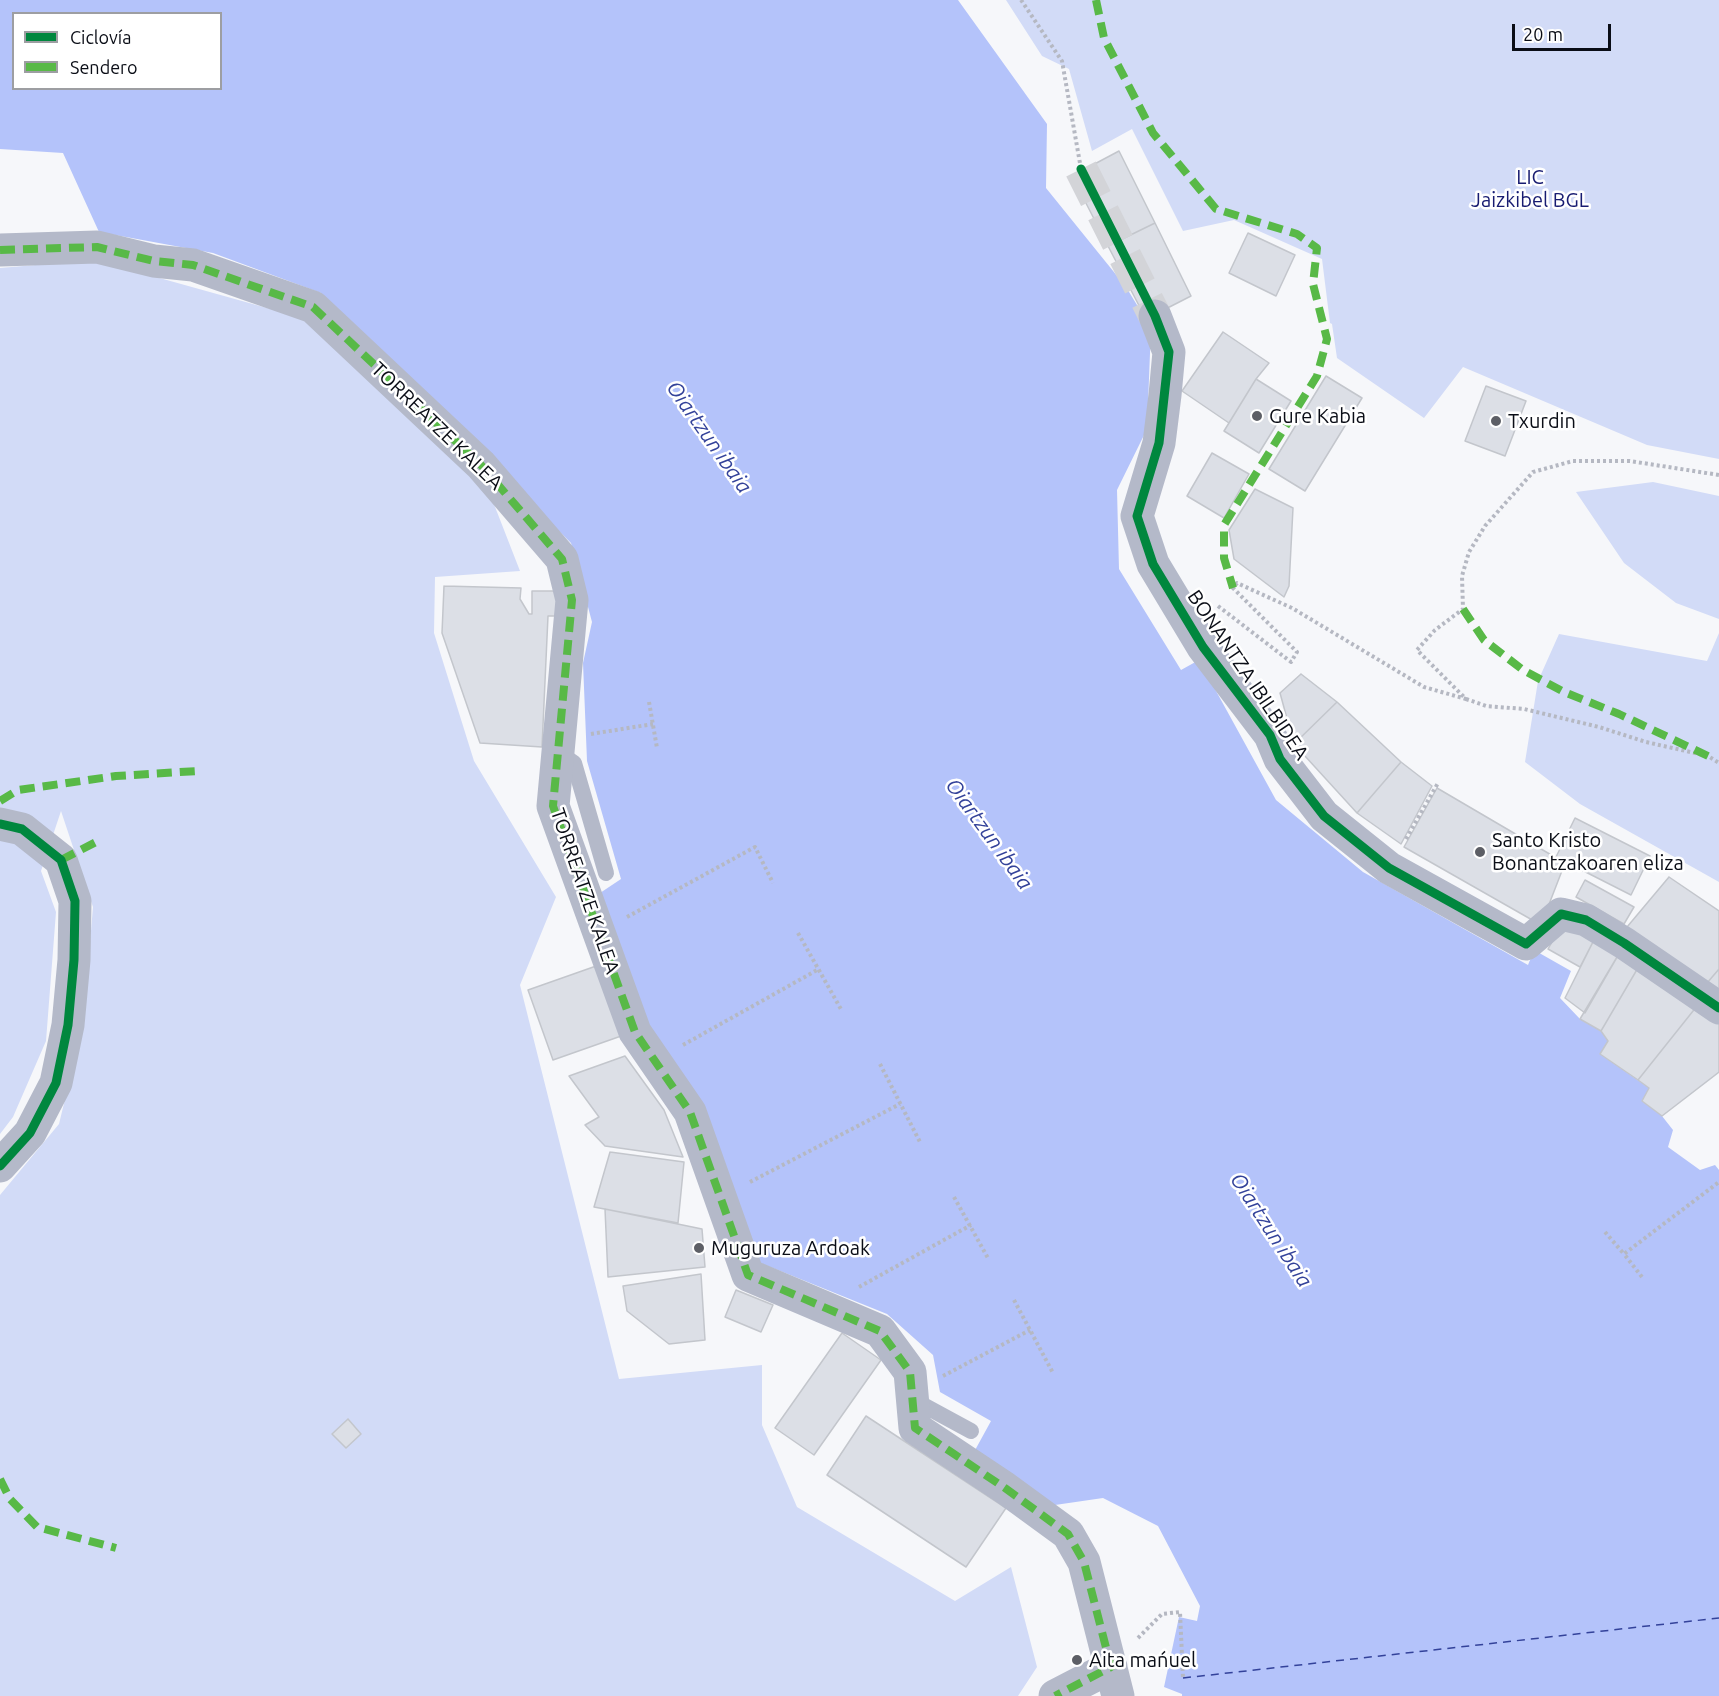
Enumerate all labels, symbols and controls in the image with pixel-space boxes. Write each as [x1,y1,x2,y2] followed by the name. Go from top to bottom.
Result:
[12,12,222,90] legend
[1515,12,1614,50] scale bar
[1523,24,1563,44] text: 20 m
[70,27,131,47] text: Ciclovía
[70,57,137,77] text: Sendero
[1471,165,1589,212] park label: LIC Jaizkibel BGL
[366,357,508,495] street label: TORREATZE KALEA
[661,376,757,498] water label: Oiartzun ibaia
[1269,404,1366,428] place label: Gure Kabia
[1250,409,1264,423] marker: Gure Kabia
[1508,409,1576,433] place label: Txurdin
[1489,414,1503,428] marker: Txurdin
[1182,585,1314,765] street label: BONANTZA IBILBIDEA
[940,774,1038,894] water label: Oiartzun ibaia
[545,805,625,977] street label: TORREATZE KALEA
[1492,828,1684,875] place label: Santo Kristo Bonantzakoaren eliza
[1473,845,1487,859] marker: Santo Kristo Bonantzakoaren eliza
[1225,1168,1317,1292] water label: Oiartzun ibaia
[711,1236,870,1260] place label: Muguruza Ardoak
[692,1241,706,1255] marker: Muguruza Ardoak
[1089,1648,1196,1672] place label: Aita mańuel
[1070,1653,1084,1667] marker: Aita mańuel

